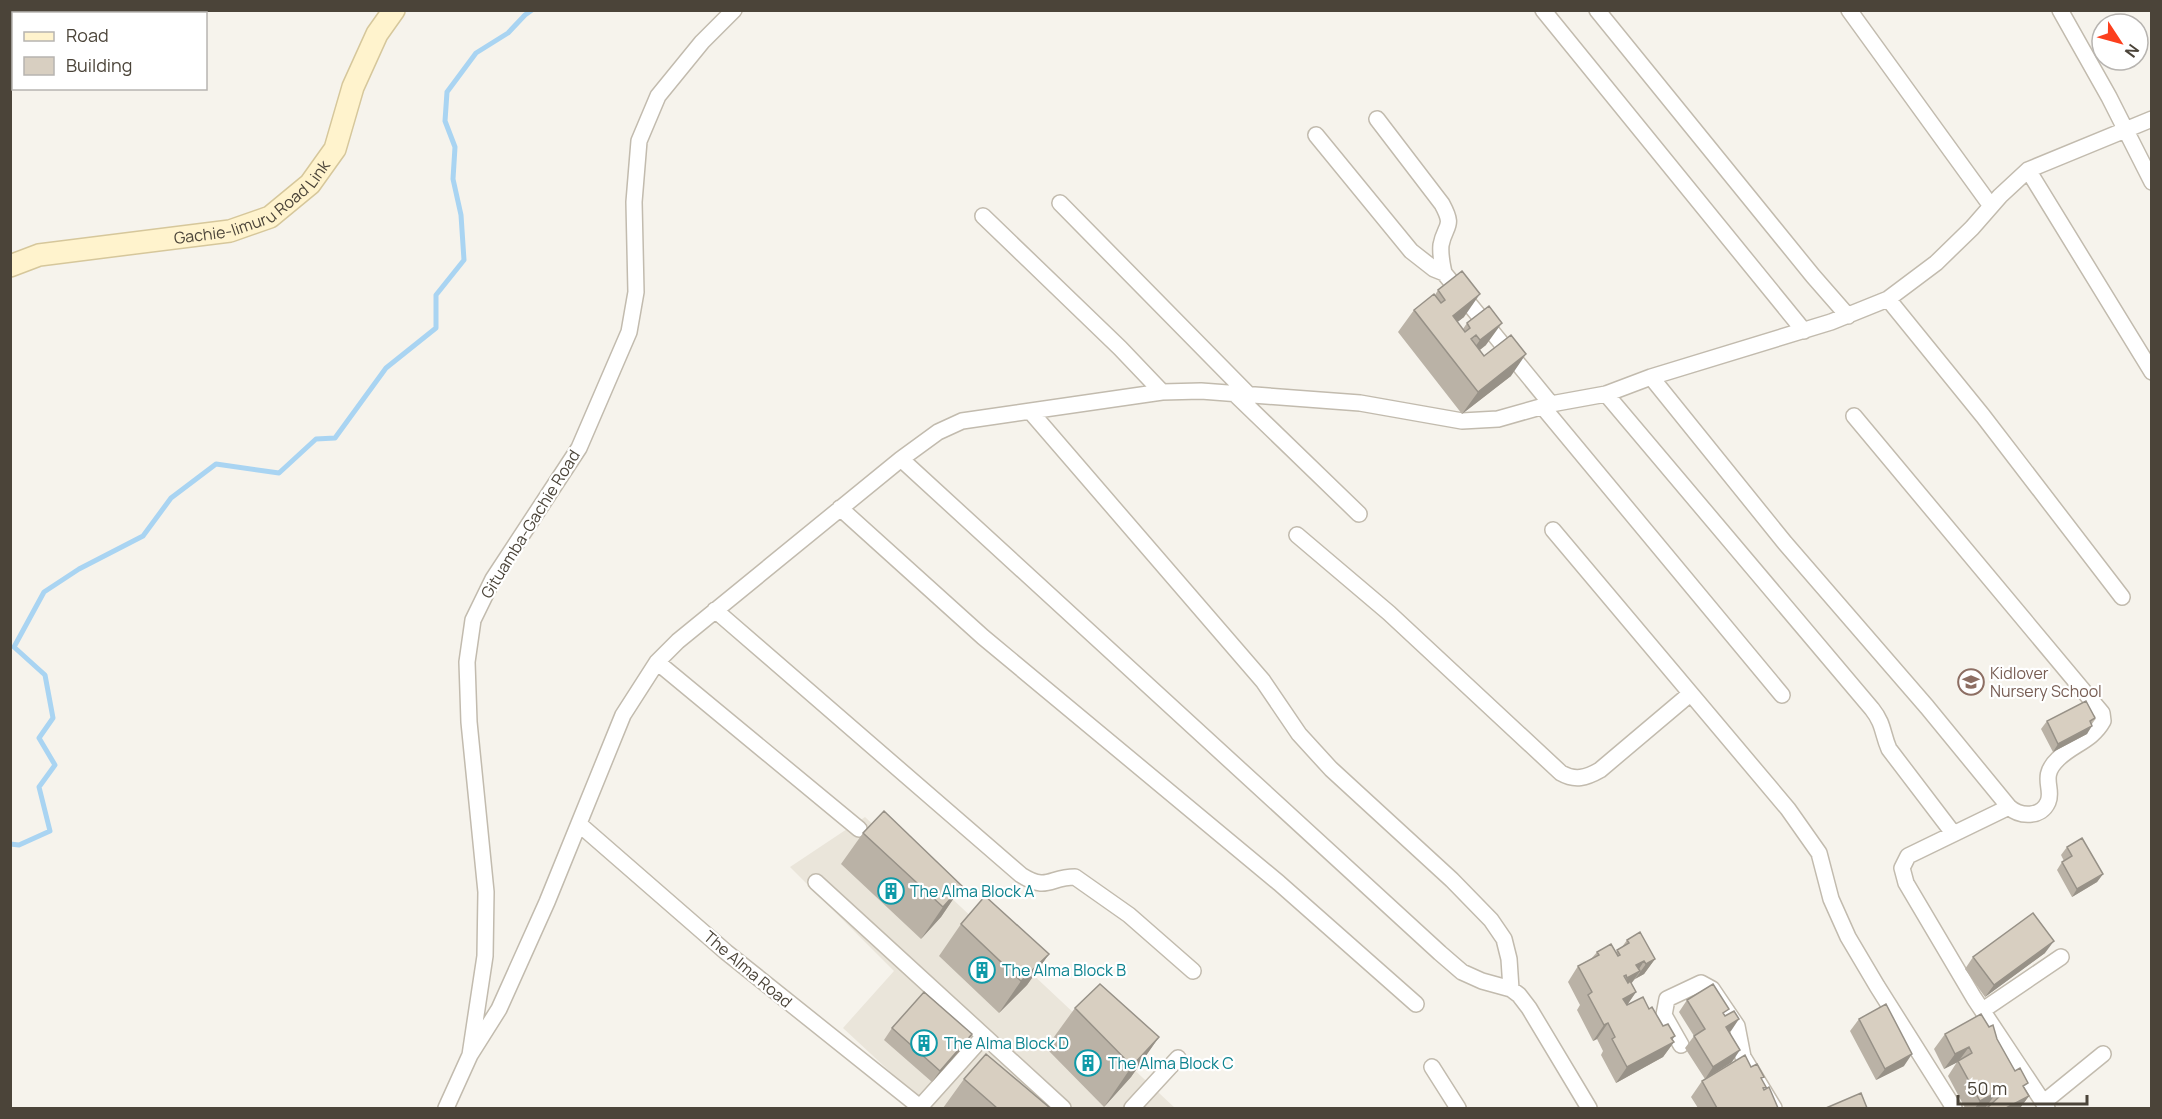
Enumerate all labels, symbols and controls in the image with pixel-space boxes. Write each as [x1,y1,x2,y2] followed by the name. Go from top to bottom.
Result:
[12,12,207,90] legend
[2090,12,2150,72] north arrow
[66,23,109,47] text: Road
[2120,40,2144,62] text: N
[66,53,132,77] text: Building
[173,155,335,249] street label: Gachie-limuru Road Link
[475,446,585,602] street label: Gituamba-Gachie Road
[1990,662,2102,702] place label: Kidlover Nursery School
[1956,667,1986,697] school or university icon: Kidlover Nursery School
[876,876,906,906] building icon: The Alma Block A
[910,880,1034,902] place label: The Alma Block A
[699,926,797,1012] street label: The Alma Road
[967,955,997,985] building icon: The Alma Block B
[1002,959,1126,981] place label: The Alma Block B
[909,1028,939,1058] building icon: The Alma Block D
[944,1032,1069,1054] place label: The Alma Block D
[1073,1048,1103,1078] building icon: The Alma Block C
[1108,1052,1234,1074] place label: The Alma Block C
[1958,1068,2087,1106] scale bar
[1967,1076,2007,1100] text: 50 m

